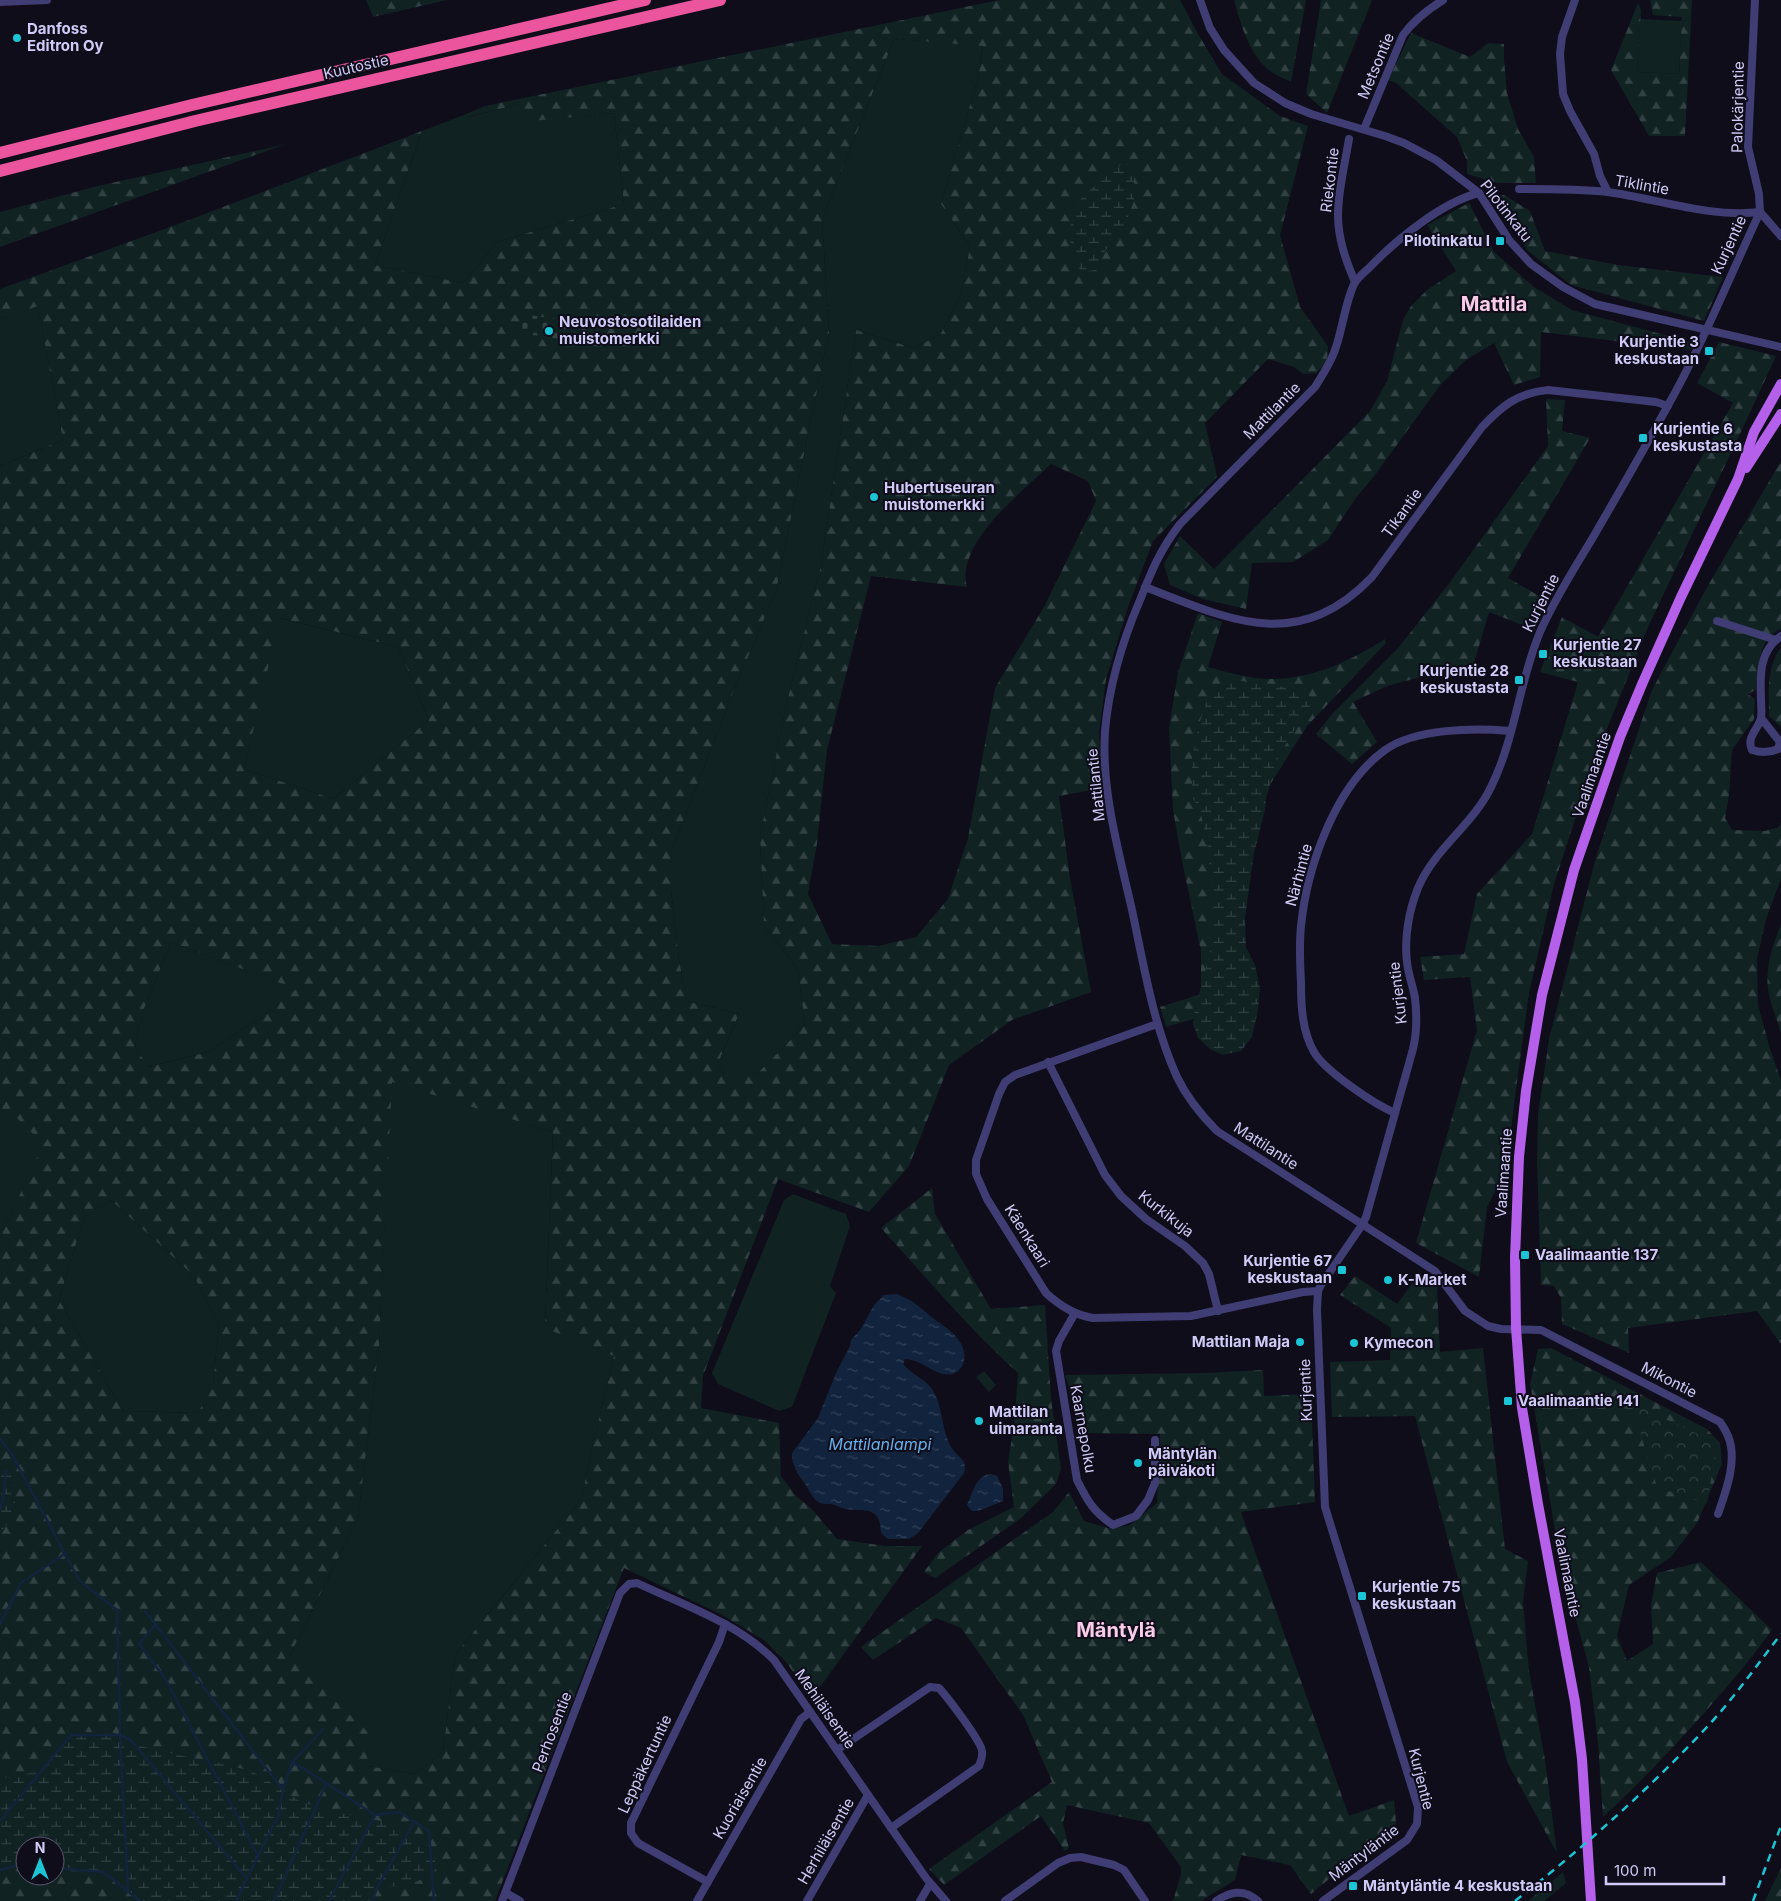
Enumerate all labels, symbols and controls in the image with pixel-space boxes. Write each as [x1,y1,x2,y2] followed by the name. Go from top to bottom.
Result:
[27,19,104,55] place label: Danfoss Editron Oy
[1353,30,1398,102] street label: Metsontie
[11,32,23,44] marker: Danfoss Editron Oy
[321,50,390,83] street label: Kuutostie
[1727,61,1748,153] street label: Palokärjentie
[1316,146,1343,213] street label: Riekontie
[1613,170,1671,199] street label: Tiklintie
[1476,176,1537,246] street label: Pilotinkatu
[1707,212,1750,277] street label: Kurjentie
[1404,231,1490,250] place label: Pilotinkatu I
[1494,235,1506,247] marker: Pilotinkatu I
[1461,292,1527,316] district label: Mattila
[559,312,701,348] place label: Neuvostosotilaiden muistomerkki
[543,325,555,337] marker: Neuvostosotilaiden muistomerkki
[1615,332,1699,368] place label: Kurjentie 3 keskustaan
[1703,345,1715,357] marker: Kurjentie 3 keskustaan
[1239,378,1304,443] street label: Mattilantie
[1653,419,1742,455] place label: Kurjentie 6 keskustasta
[1637,432,1649,444] marker: Kurjentie 6 keskustasta
[884,478,995,514] place label: Hubertuseuran muistomerkki
[1377,484,1426,541] street label: Tikantie
[868,491,880,503] marker: Hubertuseuran muistomerkki
[1518,570,1563,635] street label: Kurjentie
[1553,635,1642,671] place label: Kurjentie 27 keskustaan
[1537,648,1549,660] marker: Kurjentie 27 keskustaan
[1419,661,1509,697] place label: Kurjentie 28 keskustasta
[1513,674,1525,686] marker: Kurjentie 28 keskustasta
[1568,729,1615,820] street label: Vaalimaantie
[1082,748,1109,822] street label: Mattilantie
[1281,841,1316,908] street label: Närhintie
[1384,961,1411,1025] street label: Kurjentie
[1230,1118,1302,1173] street label: Mattilantie
[1491,1127,1516,1218] street label: Vaalimaantie
[1135,1186,1198,1241] street label: Kurkikuja
[1001,1201,1054,1271] street label: Käenkaari
[1535,1245,1658,1264] place label: Vaalimaantie 137
[1519,1249,1531,1261] marker: Vaalimaantie 137
[1243,1251,1332,1287] place label: Kurjentie 67 keskustaan
[1336,1264,1348,1276] marker: Kurjentie 67 keskustaan
[1398,1270,1467,1289] place label: K-Market
[1382,1274,1394,1286] marker: K-Market
[1192,1332,1290,1351] place label: Mattilan Maja
[1364,1333,1433,1352] place label: Kymecon
[1294,1336,1306,1348] marker: Mattilan Maja
[1348,1337,1360,1349] marker: Kymecon
[1638,1357,1700,1402] street label: Mikontie
[1295,1358,1316,1422] street label: Kurjentie
[1066,1383,1101,1475] street label: Kaarnepolku
[1518,1391,1639,1410] place label: Vaalimaantie 141
[1502,1395,1514,1407] marker: Vaalimaantie 141
[989,1402,1063,1438] place label: Mattilan uimaranta
[973,1415,985,1427] marker: Mattilan uimaranta
[829,1434,933,1454] water label: Mattilanlampi
[1148,1444,1217,1480] place label: Mäntylän päiväkoti
[1132,1457,1144,1469] marker: Mäntylän päiväkoti
[1550,1527,1585,1619] street label: Vaalimaantie
[1372,1577,1461,1613] place label: Kurjentie 75 keskustaan
[1356,1590,1368,1602] marker: Kurjentie 75 keskustaan
[1076,1618,1156,1642] district label: Mäntylä
[791,1665,860,1752] street label: Mehiläisentie
[527,1689,576,1775] street label: Perhosentie
[613,1711,676,1816] street label: Leppäkertuntie
[1405,1746,1438,1812] street label: Kurjentie
[708,1753,771,1842] street label: Kuoriaisentie
[793,1794,858,1887] street label: Herhiläisentie
[1325,1820,1402,1885] street label: Mäntyläntie
[15,1836,65,1886] north arrow
[35,1839,45,1856] text: N
[1606,1854,1724,1886] scale bar
[1614,1861,1656,1880] text: 100 m
[1363,1876,1552,1895] place label: Mäntyläntie 4 keskustaan
[1347,1880,1359,1892] marker: Mäntyläntie 4 keskustaan

